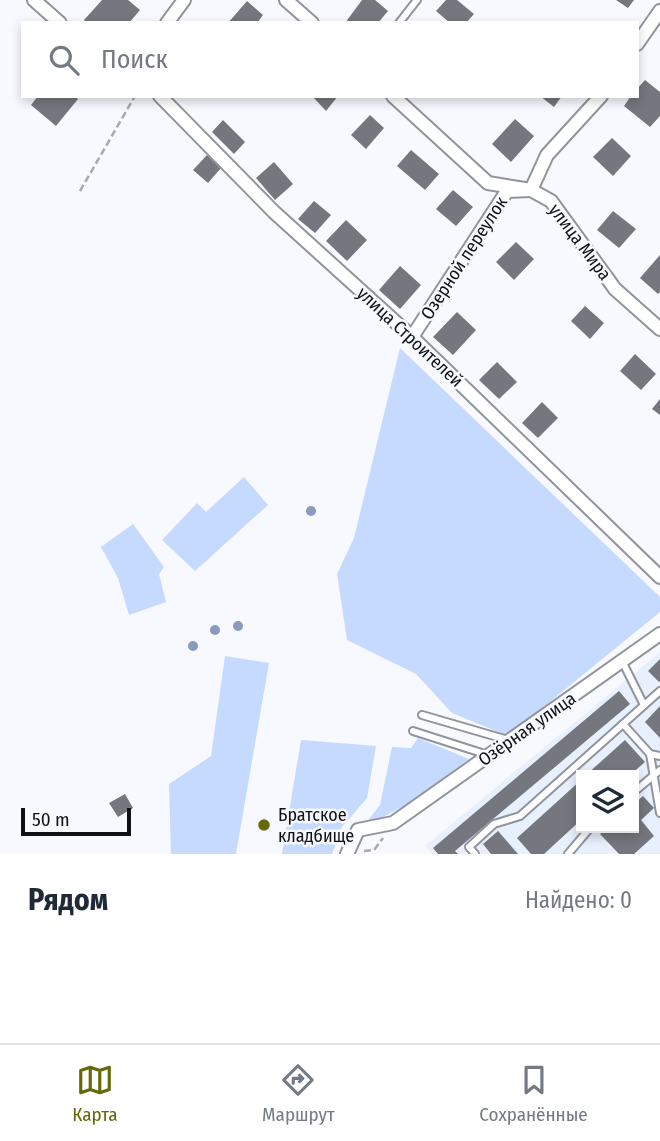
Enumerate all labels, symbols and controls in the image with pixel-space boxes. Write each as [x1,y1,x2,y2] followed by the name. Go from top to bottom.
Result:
[21,21,639,98] search box
[45,41,83,79] icon: search
[101,44,168,75] text: Поиск
[416,192,512,324] street label: Озерной переулок
[544,199,616,285] street label: улица Мира
[352,282,468,392] street label: улица Строителей
[474,687,580,771] street label: Озёрная улица
[576,770,639,833] map controls
[576,770,639,833] button: layers
[278,804,354,847] place label: Братское кладбище
[21,805,131,837] scale bar
[32,808,70,831] text: 50 m
[256,817,272,833] marker: Братское кладбище
[28,882,108,918] text: Рядом
[525,886,632,914] text: Найдено: 0
[72,1061,118,1126] tab: Карта
[262,1061,335,1126] tab: Маршрут
[479,1061,588,1126] tab: Сохранённые

